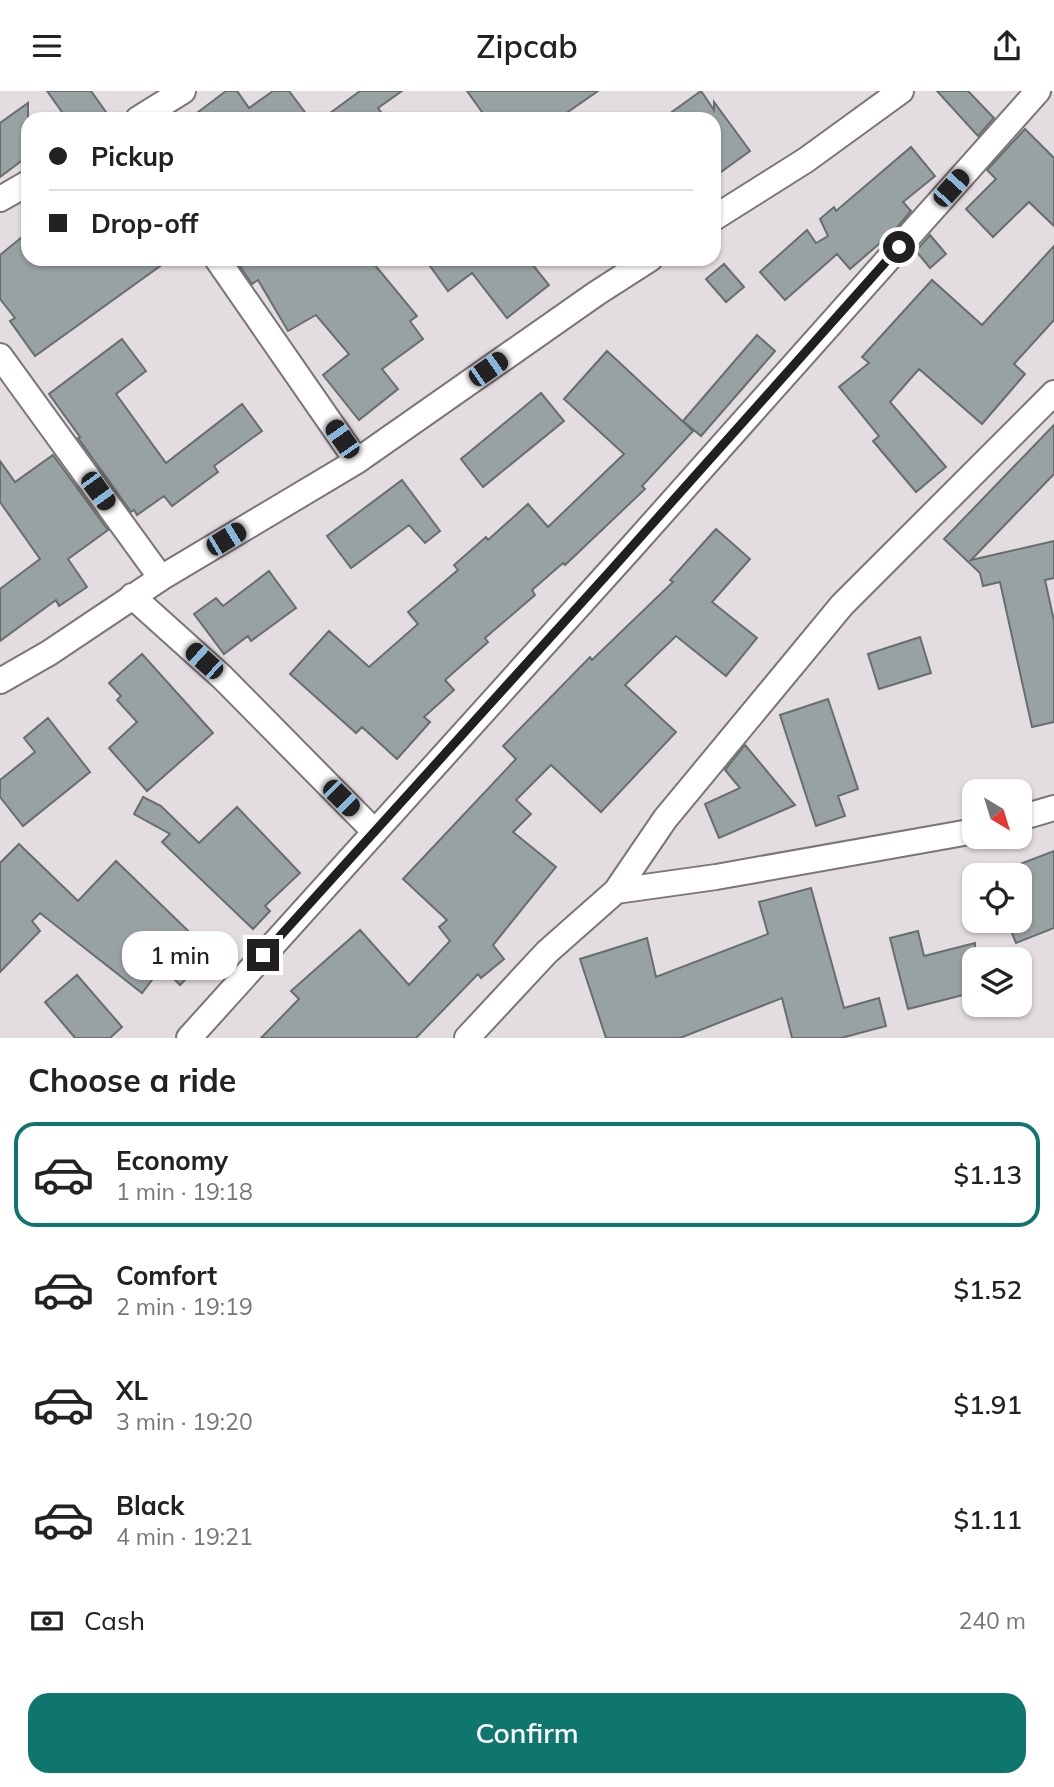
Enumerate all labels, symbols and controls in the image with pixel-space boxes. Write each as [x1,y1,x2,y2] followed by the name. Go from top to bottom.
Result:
[476,26,578,66] text: Zipcab
[28,27,66,65] icon: menu
[988,27,1026,65] icon: share
[91,140,174,173] text: Pickup
[930,165,973,211] car
[91,207,198,240] text: Drop-off
[883,231,915,263] route start
[465,348,512,390] car
[322,416,363,462] car
[78,468,119,514] car
[203,519,250,559] car
[182,639,227,683] car
[319,776,364,820] car
[962,779,1032,849] north arrow
[962,779,1032,1017] map controls
[962,863,1032,933] button: locate
[123,931,238,979] callout: 1 min
[247,939,279,971] route end
[150,941,210,970] text: 1 min
[962,947,1032,1017] button: layers
[28,1060,236,1100] text: Choose a ride
[32,1143,95,1206] icon: car
[116,1144,228,1177] text: Economy
[953,1158,1022,1191] text: $1.13
[116,1177,253,1206] text: 1 min · 19:18
[32,1258,95,1321] icon: car
[116,1259,217,1292] text: Comfort
[953,1273,1022,1306] text: $1.52
[116,1292,253,1321] text: 2 min · 19:19
[32,1373,95,1436] icon: car
[116,1374,148,1407] text: XL
[953,1388,1022,1421] text: $1.91
[116,1407,253,1436] text: 3 min · 19:20
[32,1488,95,1551] icon: car
[116,1489,184,1522] text: Black
[953,1503,1022,1536] text: $1.11
[116,1522,253,1551] text: 4 min · 19:21
[28,1602,66,1640] icon: cash
[84,1604,145,1637] text: Cash
[958,1606,1026,1635] text: 240 m
[28,1693,1026,1773] button: Confirm

